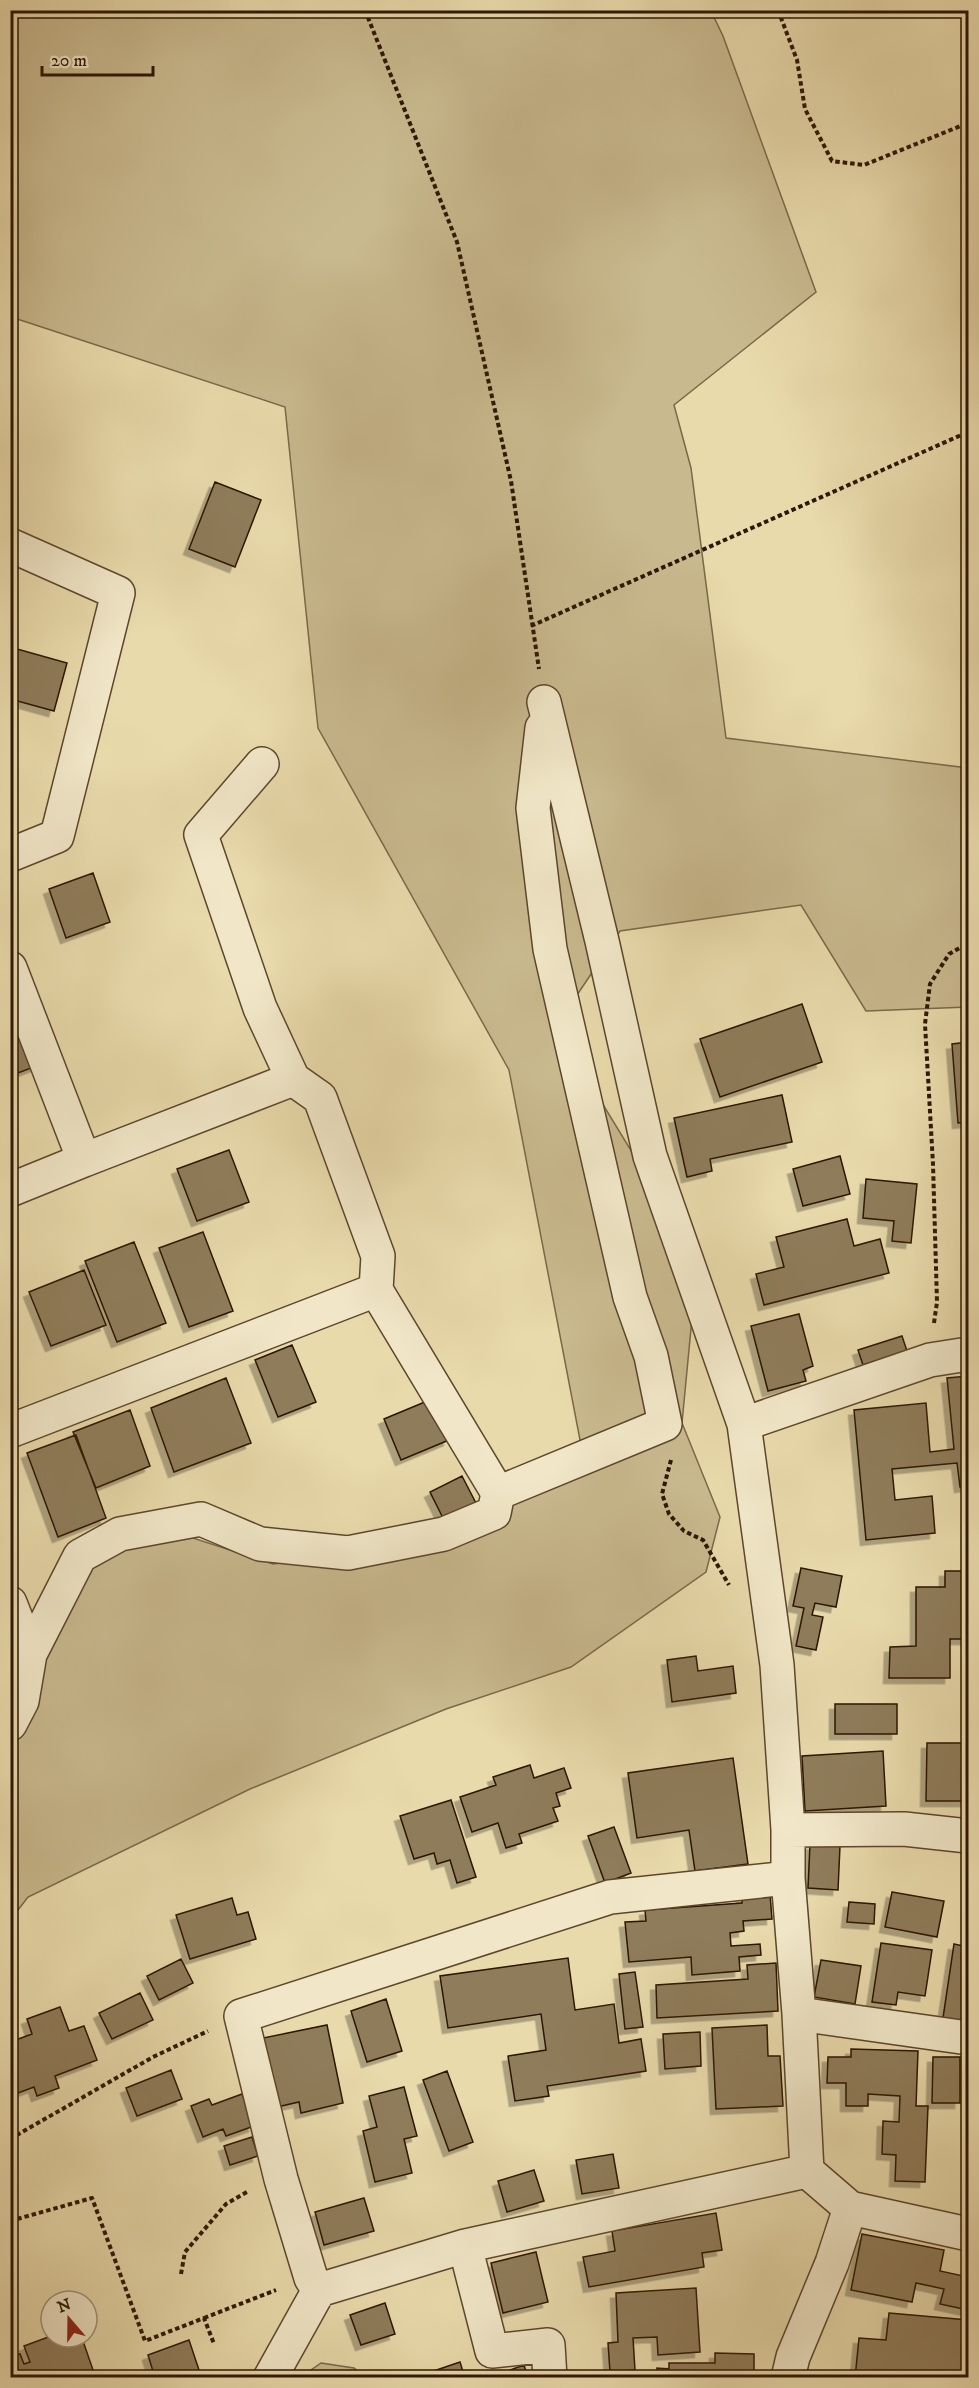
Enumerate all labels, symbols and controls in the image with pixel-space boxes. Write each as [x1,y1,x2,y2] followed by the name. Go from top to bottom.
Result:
[42,39,153,77] scale bar
[51,50,87,72] text: 20 m
[39,2289,99,2349] north arrow
[55,2294,74,2317] text: N

